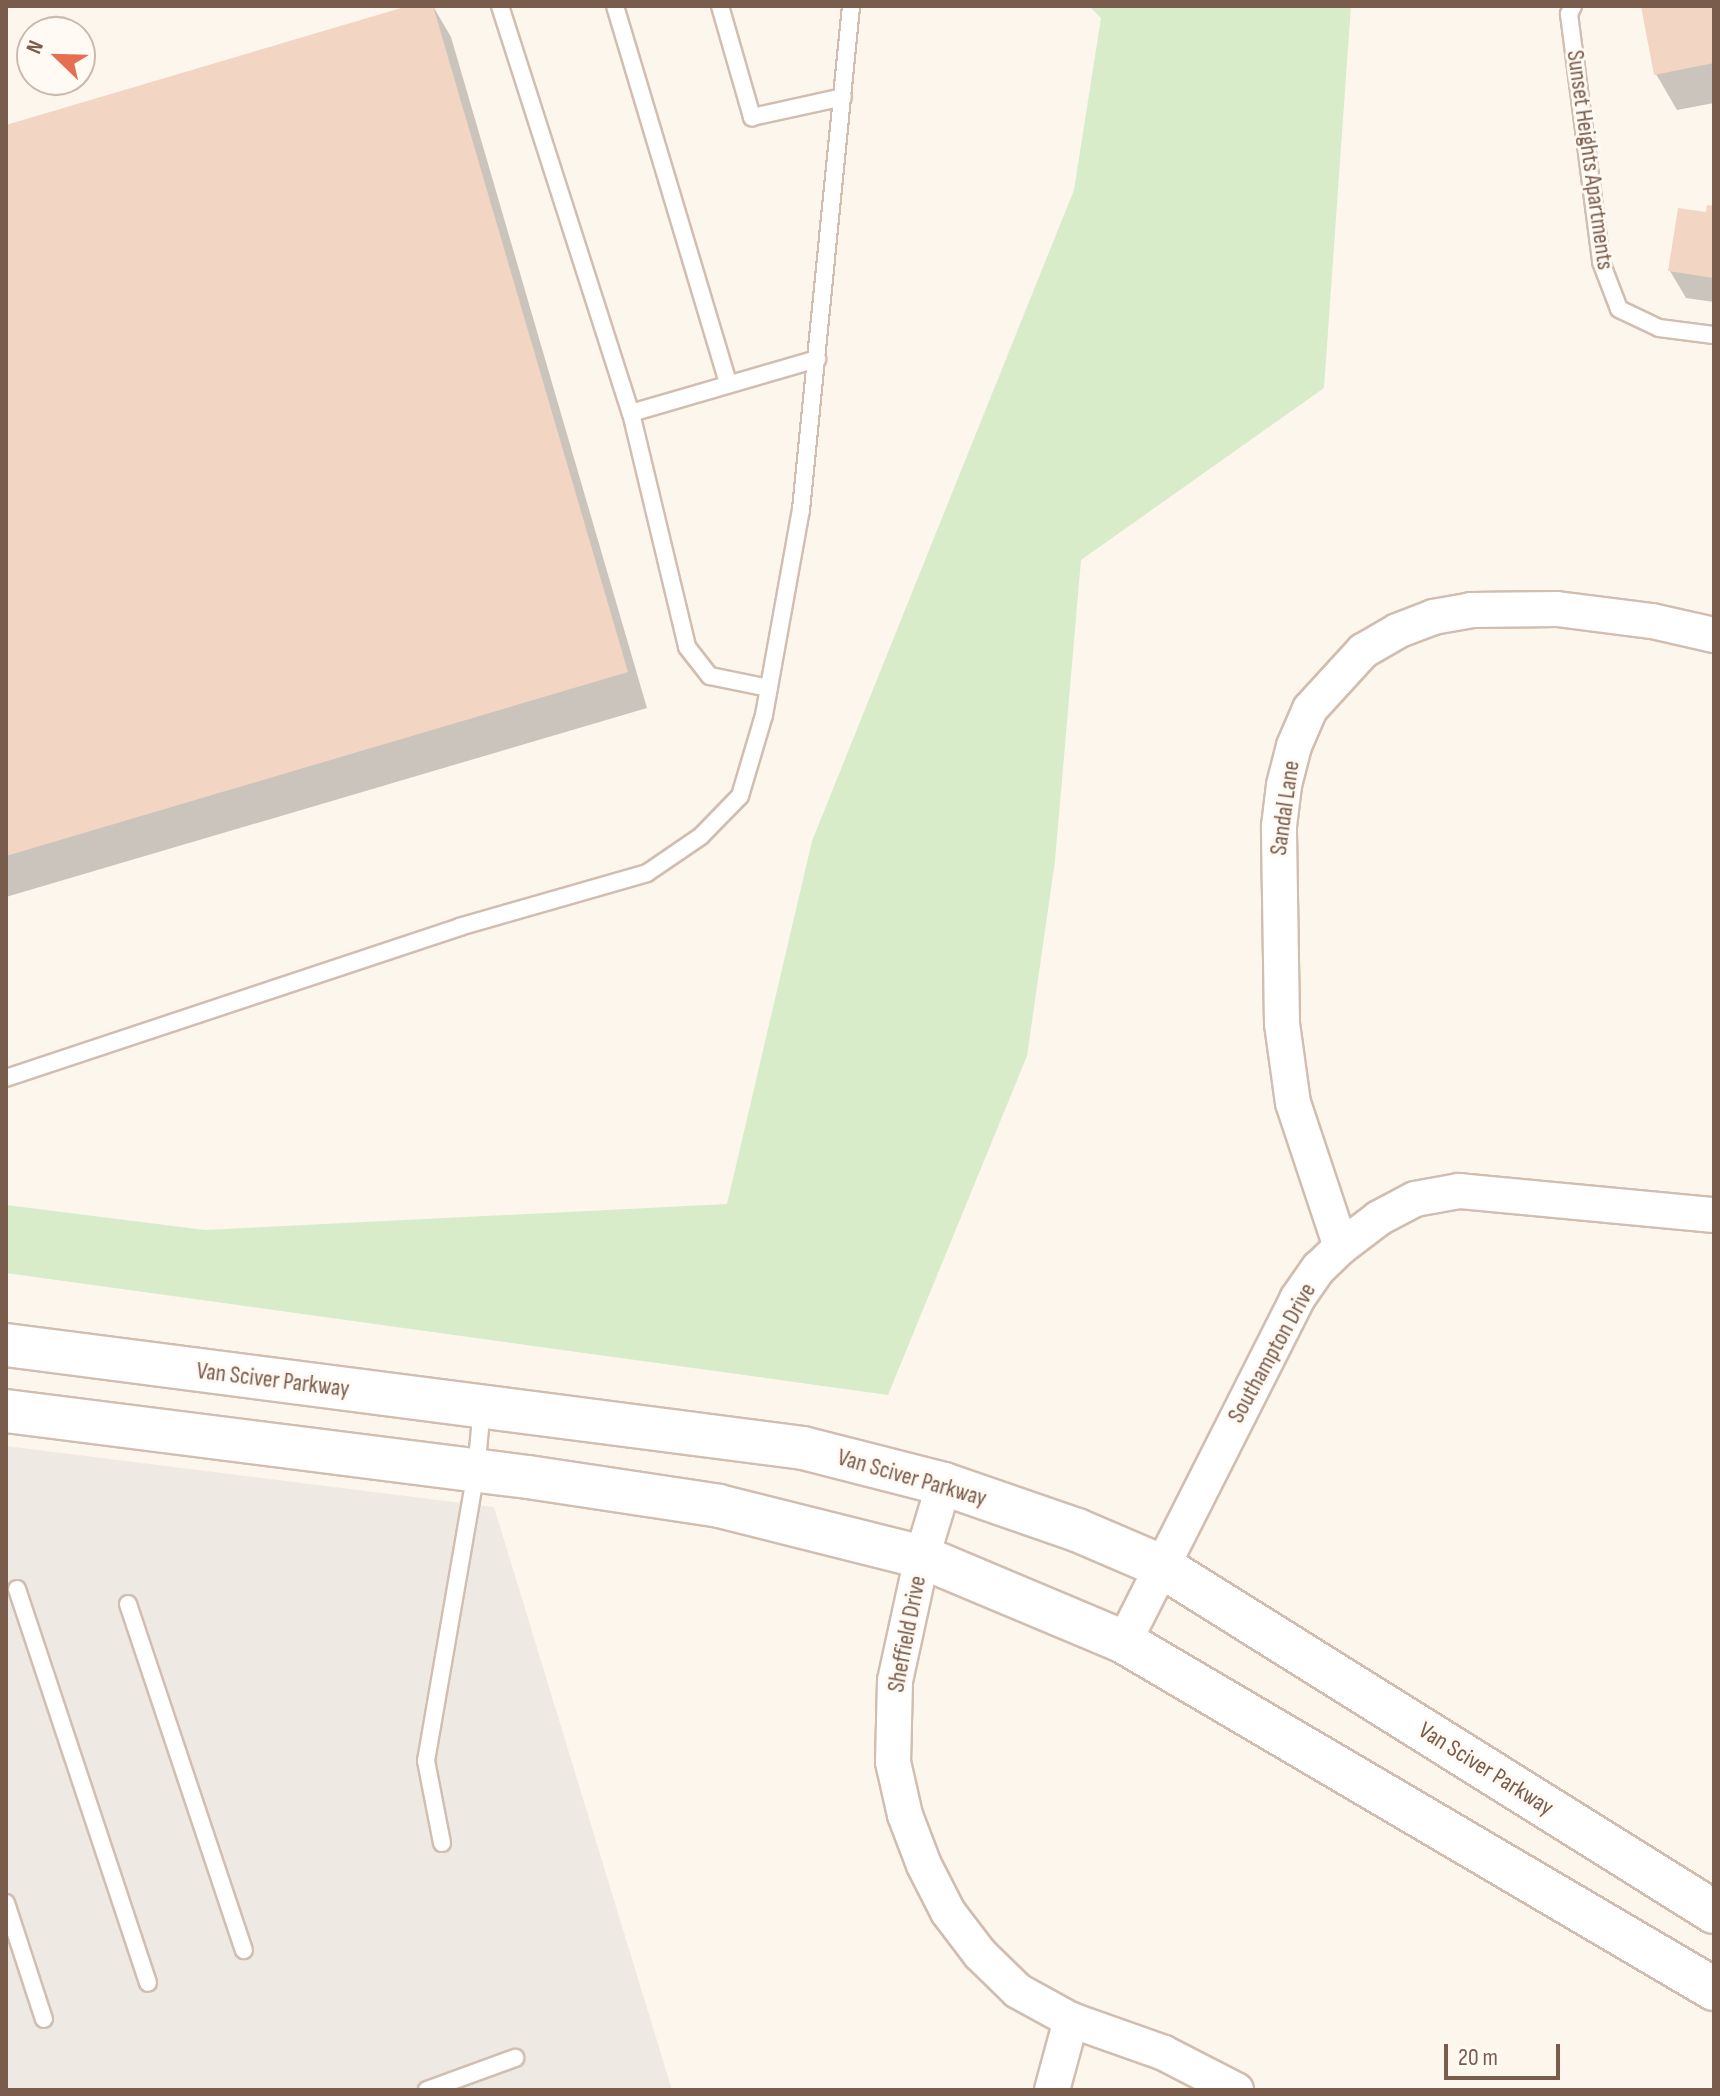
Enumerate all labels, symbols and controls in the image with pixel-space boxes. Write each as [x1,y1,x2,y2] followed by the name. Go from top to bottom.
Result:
[16,16,96,96] north arrow
[21,37,50,58] text: N
[1560,48,1620,272] street label: Sunset Heights Apartments
[1264,759,1306,857] street label: Sandal Lane
[1222,1278,1322,1428] street label: Southampton Drive
[195,1356,351,1404] street label: Van Sciver Parkway
[834,1443,990,1513] street label: Van Sciver Parkway
[882,1573,932,1695] street label: Sheffield Drive
[1413,1716,1559,1822] street label: Van Sciver Parkway
[1448,2028,1564,2078] scale bar
[1458,2043,1498,2072] text: 20 m

